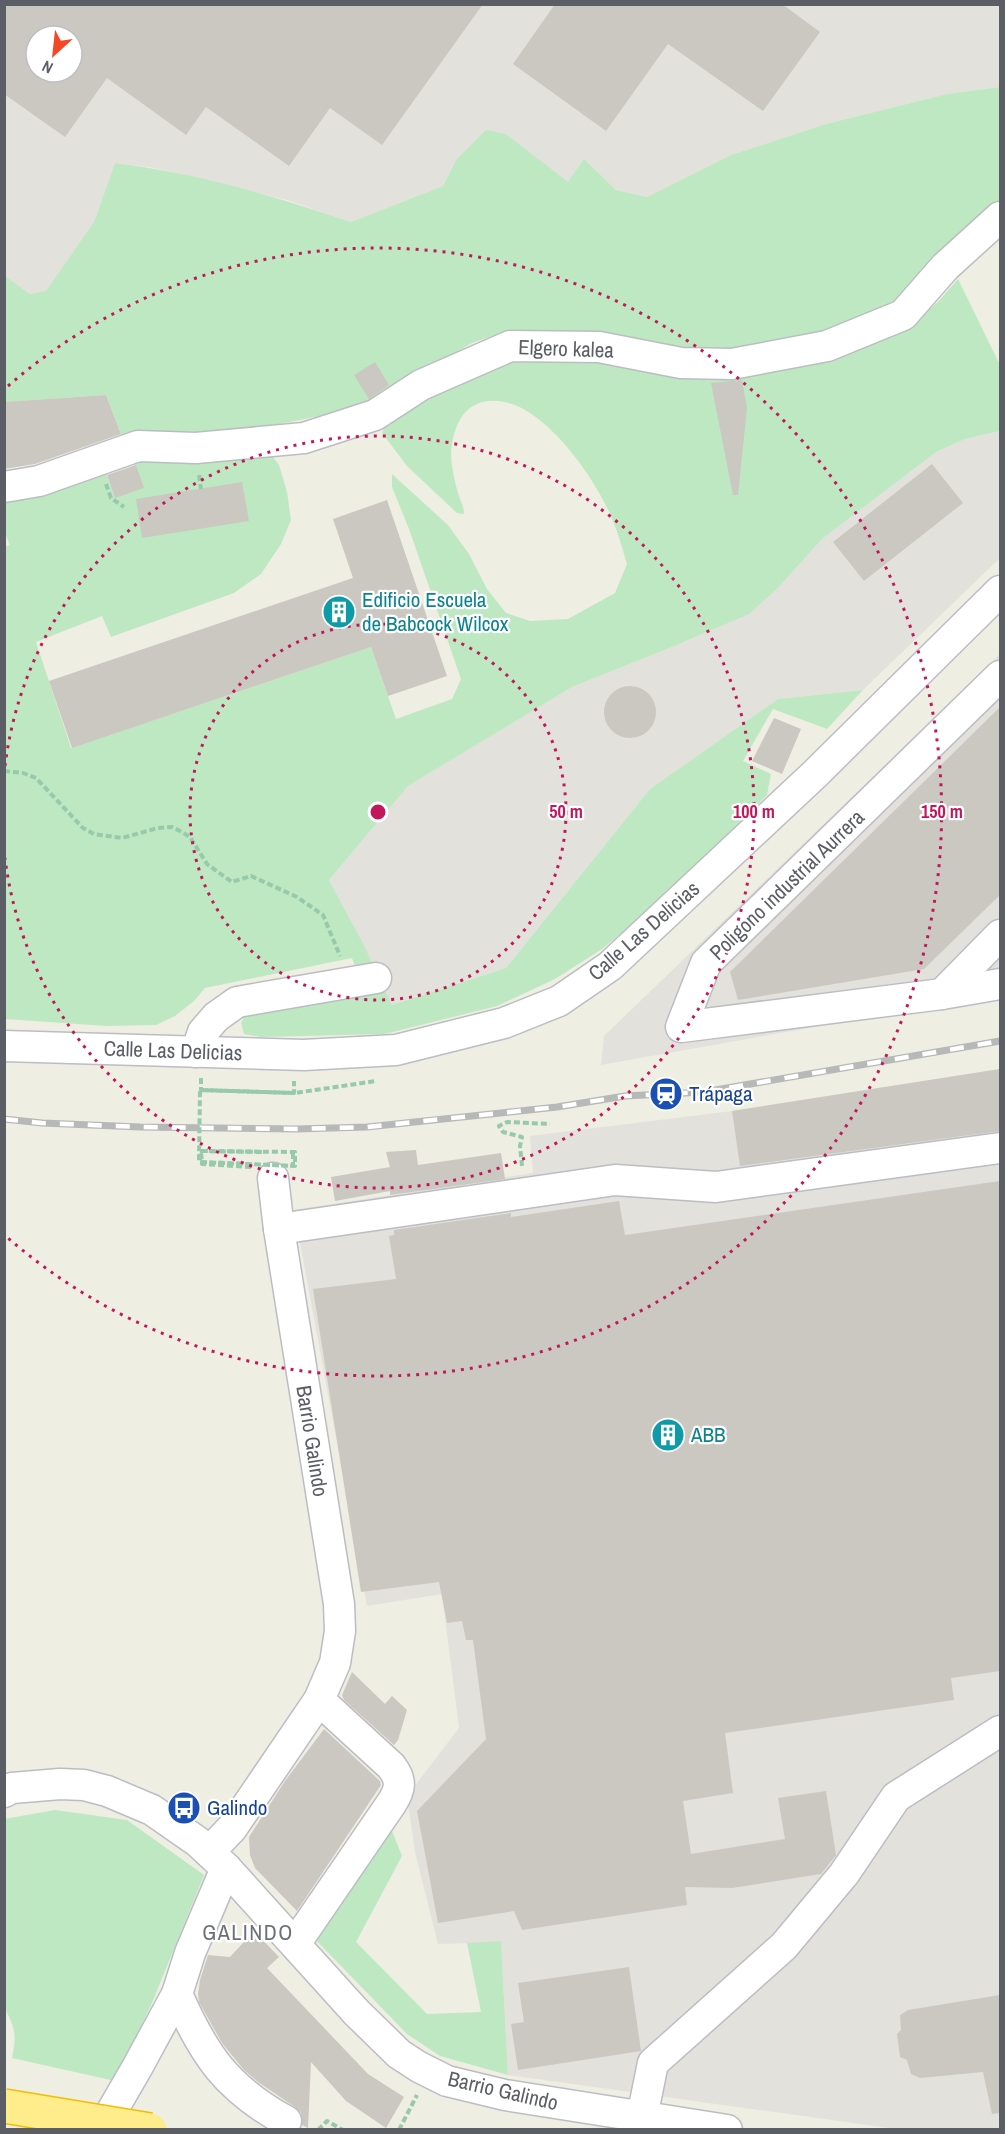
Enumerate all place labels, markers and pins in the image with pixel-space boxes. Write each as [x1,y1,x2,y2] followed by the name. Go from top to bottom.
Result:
[362,585,509,638] place label: Edificio Escuela de Babcock Wilcox
[321,594,357,630] building icon: Edificio Escuela de Babcock Wilcox
[368,802,388,822] centre of rings
[648,1076,684,1112] station icon: Trápaga
[689,1079,753,1108] place label: Trápaga
[650,1417,686,1453] building icon: ABB
[690,1420,725,1449] place label: ABB
[166,1790,202,1826] bus stop icon: Galindo
[207,1793,267,1822] place label: Galindo

